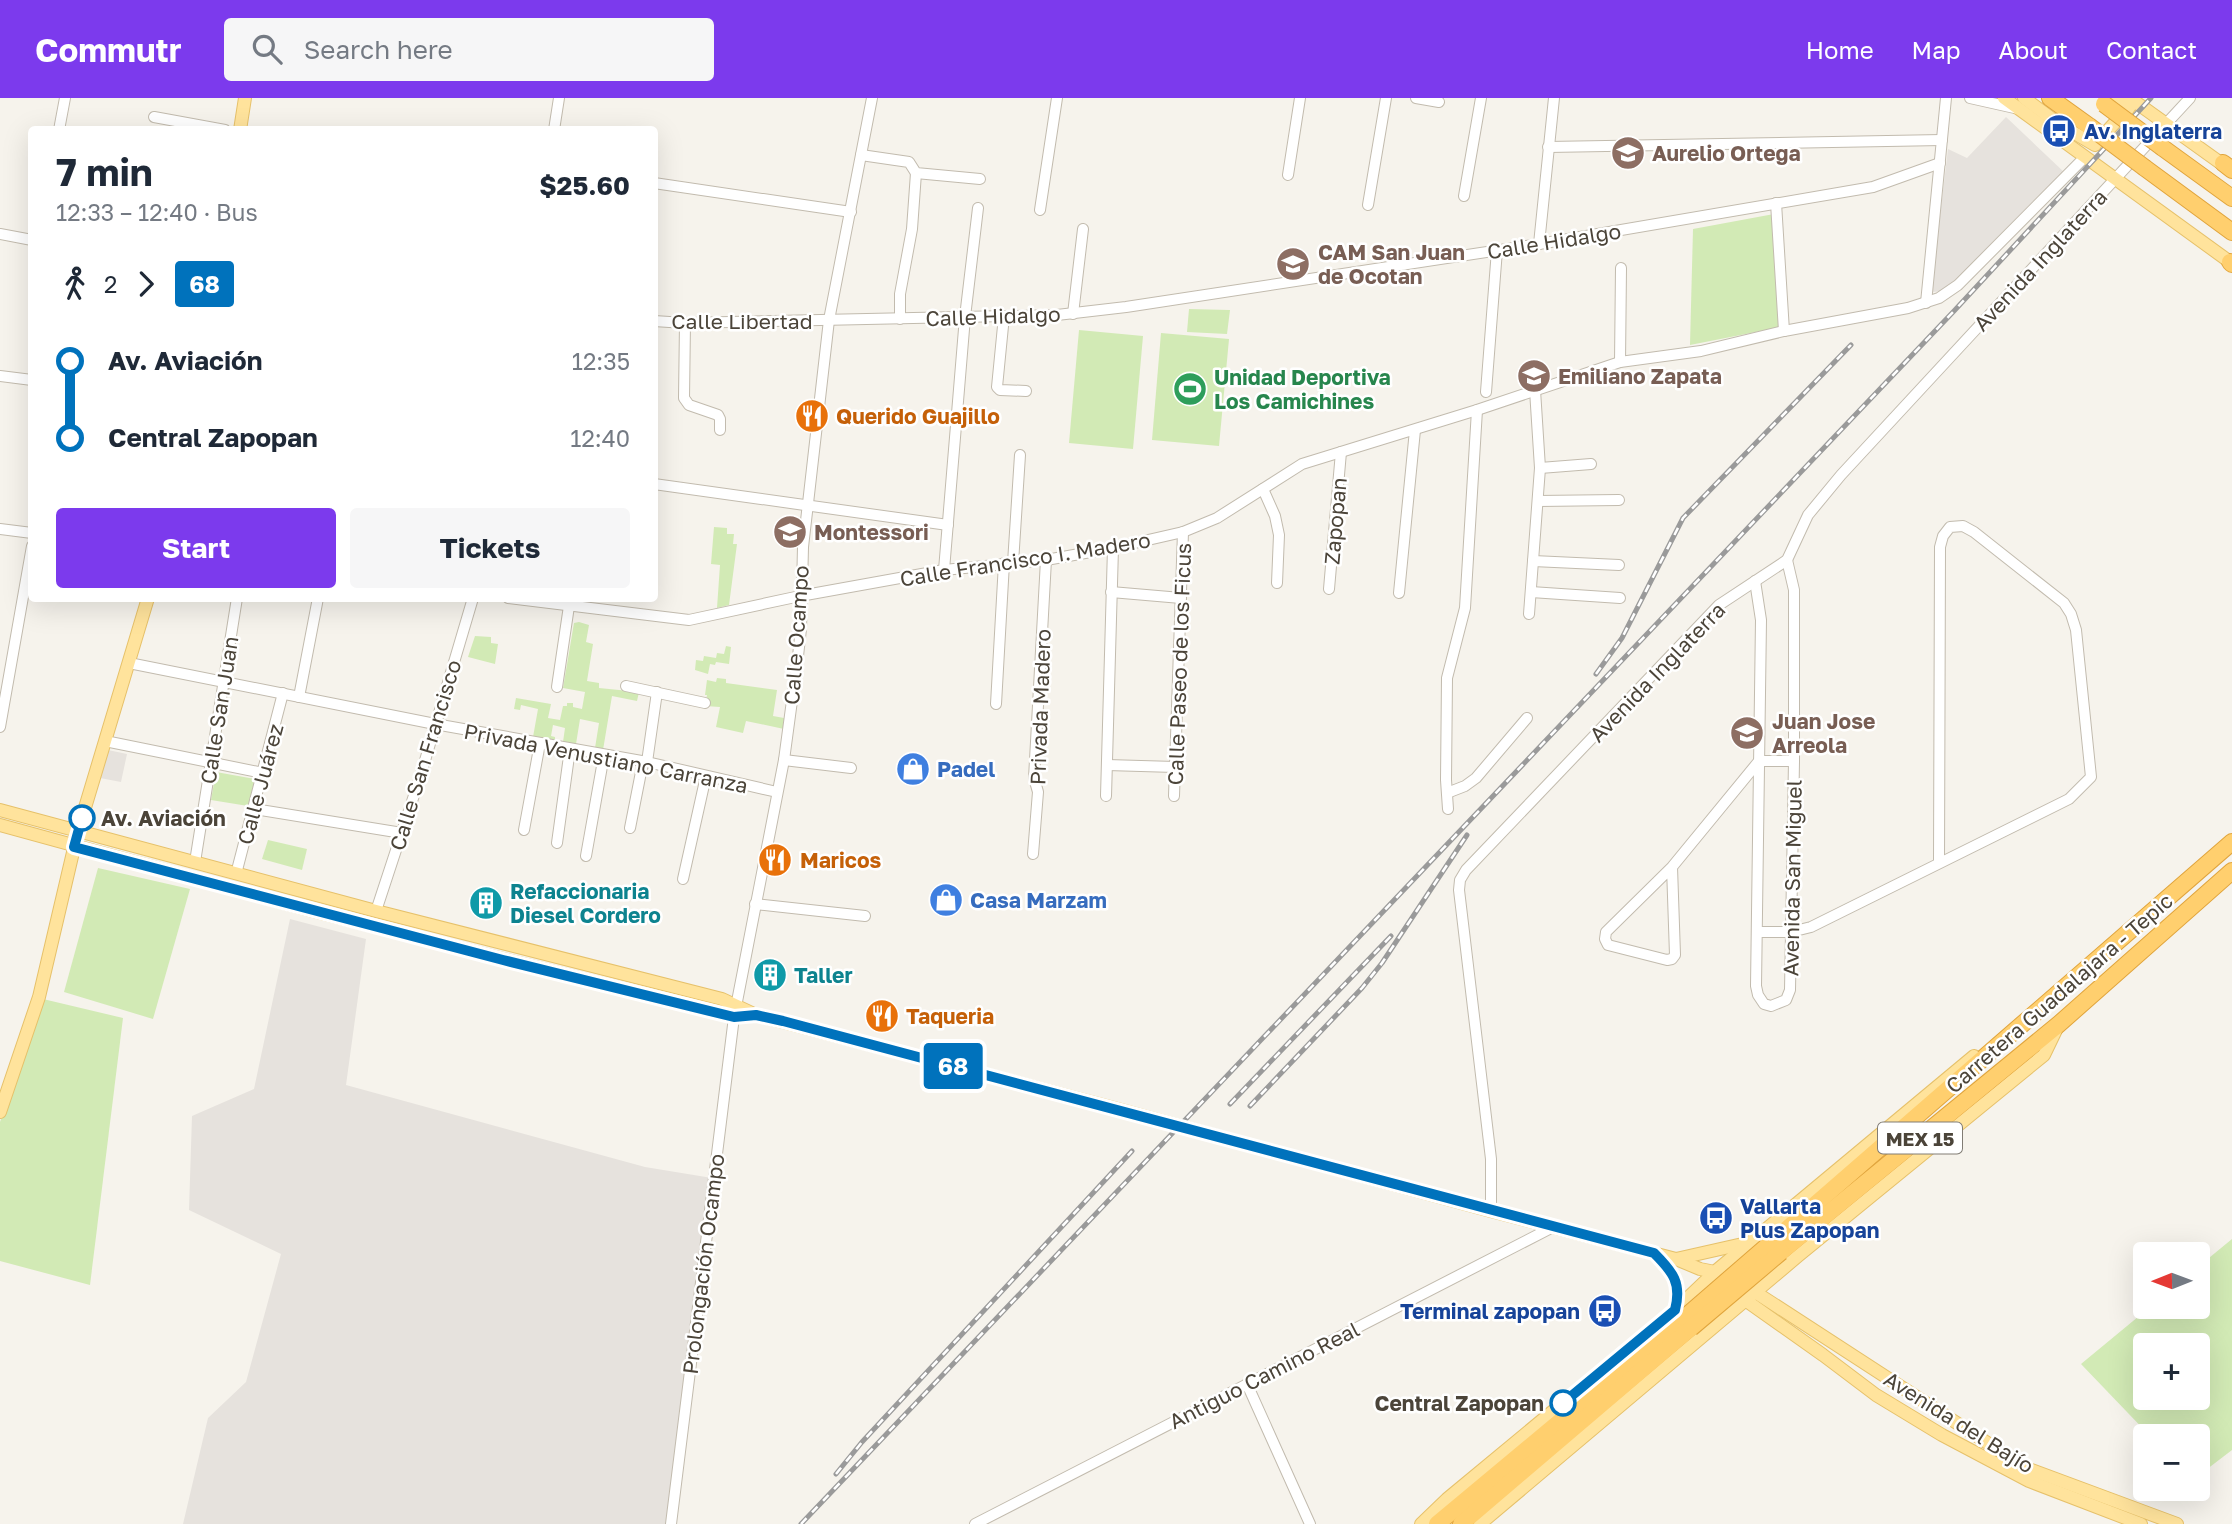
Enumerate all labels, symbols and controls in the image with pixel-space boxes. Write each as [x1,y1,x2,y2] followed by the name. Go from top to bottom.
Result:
[224,18,714,81] search box
[35,30,182,69] text: Commutr
[248,30,286,68] icon: search
[304,34,453,65] text: Search here
[1806,35,1874,64] text: Home
[1912,35,1961,64] text: Map
[1999,35,2068,64] text: About
[2106,35,2197,64] text: Contact
[2040,112,2078,150] bus stop icon: Av. Inglaterra
[2084,118,2222,144] place label: Av. Inglaterra
[1609,134,1647,172] school or university icon: Aurelio Ortega
[1652,140,1801,166] place label: Aurelio Ortega
[56,149,153,194] text: 7 min
[539,170,630,201] text: $25.60
[1968,184,2112,336] street label: Avenida Inglaterra
[56,198,258,226] text: 12:33 – 12:40 · Bus
[1485,218,1623,264] street label: Calle Hidalgo
[1318,239,1465,289] place label: CAM San Juan de Ocotan
[1274,245,1312,283] school or university icon: CAM San Juan de Ocotan
[56,265,94,303] icon: walk
[127,265,165,303] icon: forward
[189,269,220,298] text: 68
[104,270,117,298] text: 2
[925,301,1061,331] street label: Calle Hidalgo
[671,308,813,334] street label: Calle Libertad
[108,345,262,376] text: Av. Aviación
[572,347,630,375] text: 12:35
[1515,357,1553,395] school or university icon: Emiliano Zapata
[1558,363,1722,389] place label: Emiliano Zapata
[1214,364,1391,414] place label: Unidad Deportiva Los Camichines
[1171,370,1209,408] sports icon: Unidad Deportiva Los Camichines
[793,397,831,435] restaurant icon: Querido Guajillo
[836,403,1000,429] place label: Querido Guajillo
[108,422,318,453] text: Central Zapopan
[570,424,630,452] text: 12:40
[1318,476,1352,566] street label: Zapopan
[56,508,336,588] button: Start
[350,508,630,588] button: Tickets
[771,513,809,551] school or university icon: Montessori
[814,519,929,545] place label: Montessori
[898,526,1152,592] street label: Calle Francisco I. Madero
[1162,542,1196,786] street label: Calle Paseo de los Ficus
[778,564,814,706] street label: Calle Ocampo
[1584,597,1730,747] street label: Avenida Inglaterra
[1024,628,1056,786] street label: Privada Madero
[194,634,244,786] street label: Calle San Juan
[384,657,466,853] street label: Calle San Francisco
[1772,708,1875,758] place label: Juan Jose Arreola
[1728,714,1766,752] school or university icon: Juan Jose Arreola
[462,718,750,798] street label: Privada Venustiano Carranza
[231,721,289,847] street label: Calle Juárez
[894,750,932,788] shop icon: Padel
[937,756,995,782] place label: Padel
[1777,779,1807,977] street label: Avenida San Miguel
[69,805,95,831] marker: Av. Aviación
[101,805,226,831] place label: Av. Aviación
[756,841,794,879] restaurant icon: Maricos
[800,847,881,873] place label: Maricos
[510,878,661,928] place label: Refaccionaria Diesel Cordero
[927,881,965,919] shop icon: Casa Marzam
[467,884,505,922] building icon: Refaccionaria Diesel Cordero
[970,887,1107,913] place label: Casa Marzam
[1940,887,2178,1099] street label: Carretera Guadalajara - Tepic
[751,956,789,994] building icon: Taller
[794,962,853,988] place label: Taller
[863,997,901,1035] restaurant icon: Taqueria
[906,1003,994,1029] place label: Taqueria
[922,1043,984,1089] line badge: 68
[938,1051,968,1080] text: 68
[1878,1122,1962,1154] road number: MEX 15
[677,1152,729,1376] street label: Prolongación Ocampo
[1740,1193,1879,1243] place label: Vallarta Plus Zapopan
[1697,1199,1735,1237] bus stop icon: Vallarta Plus Zapopan
[2133,1242,2210,1320] north arrow
[2133,1242,2210,1501] map controls
[1586,1292,1624,1330] bus stop icon: Terminal zapopan
[1400,1298,1580,1324] place label: Terminal zapopan
[1164,1316,1364,1434] street label: Antiguo Camino Real
[2133,1333,2210,1410] button: +
[1879,1365,2039,1479] street label: Avenida del Bajío
[1375,1390,1544,1416] place label: Central Zapopan
[1550,1390,1576,1416] marker: Central Zapopan
[2133,1424,2210,1501] button: −

